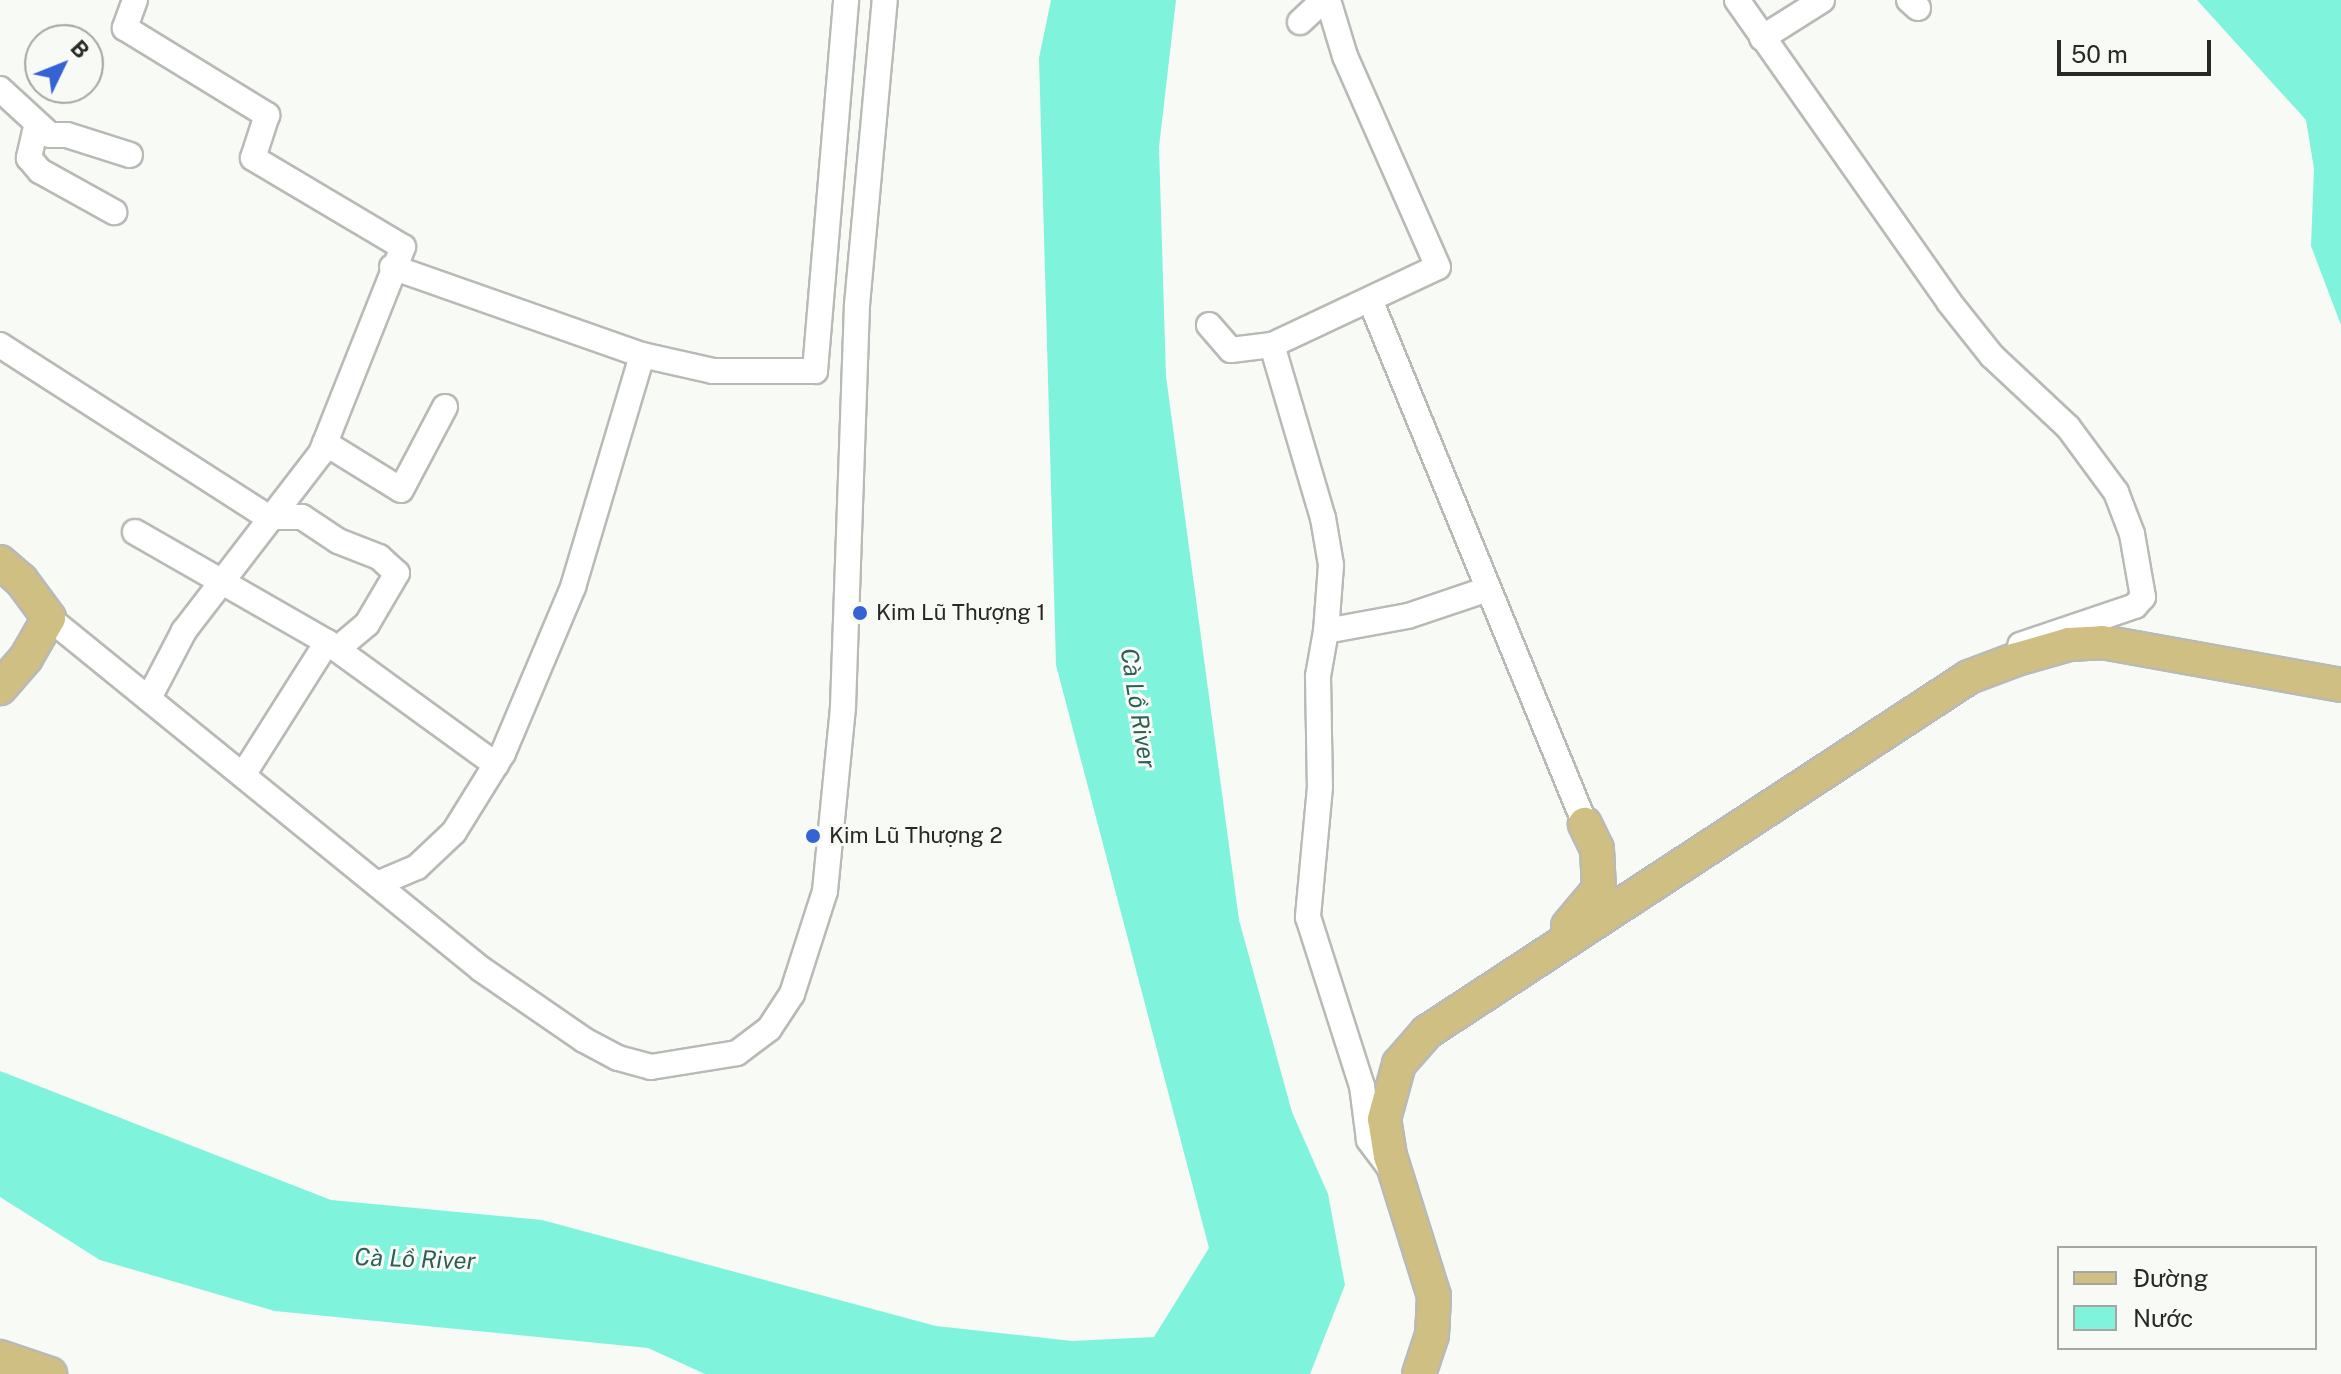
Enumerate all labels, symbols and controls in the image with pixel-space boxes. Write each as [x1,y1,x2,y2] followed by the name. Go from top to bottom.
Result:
[24,24,104,104] north arrow
[2061,24,2215,74] scale bar
[65,35,95,63] text: B
[2071,40,2128,68] text: 50 m
[876,600,1045,626] place label: Kim Lũ Thượng 1
[851,604,869,622] marker: Kim Lũ Thượng 1
[1114,646,1162,770] water label: Cà Lồ River
[829,823,1003,849] place label: Kim Lũ Thượng 2
[804,827,822,845] marker: Kim Lũ Thượng 2
[354,1242,476,1276] water label: Cà Lồ River
[2057,1246,2317,1350] legend
[2133,1264,2208,1292] text: Đường
[2133,1304,2193,1332] text: Nước

